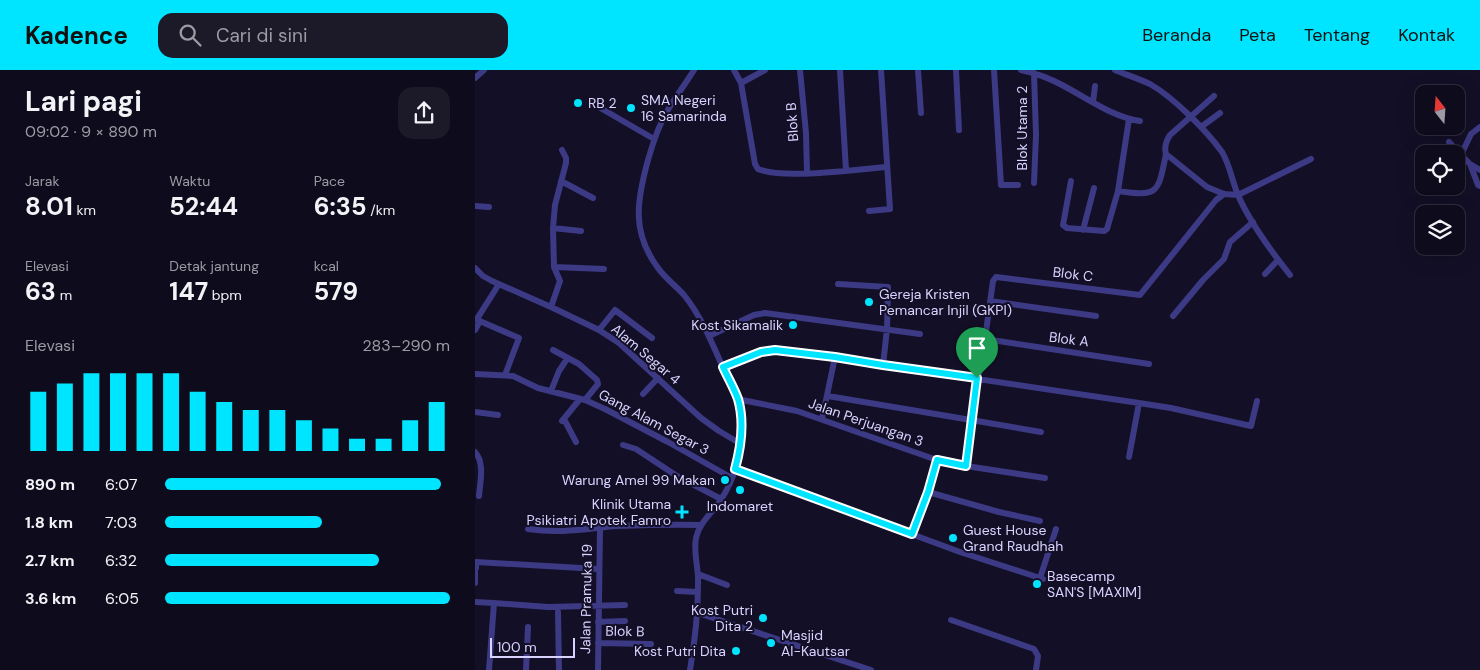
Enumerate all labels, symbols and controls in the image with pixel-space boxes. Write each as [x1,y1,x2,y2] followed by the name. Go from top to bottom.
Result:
[158,13,508,58] search box
[25,20,128,51] text: Kadence
[176,21,204,49] icon: search
[216,23,308,48] text: Cari di sini
[1142,23,1211,47] text: Beranda
[1239,23,1276,47] text: Peta
[1304,23,1370,47] text: Tentang
[1398,23,1455,47] text: Kontak
[25,83,142,120] text: Lari pagi
[1415,85,1465,135] north arrow
[1415,85,1465,255] map controls
[1013,86,1031,170] street label: Blok Utama 2
[398,87,450,139] button: share
[641,91,727,125] place label: SMA Negeri 16 Samarinda
[588,94,617,112] place label: RB 2
[572,97,584,109] marker: RB 2
[625,102,637,114] marker: SMA Negeri 16 Samarinda
[782,102,802,142] street label: Blok B
[25,121,157,142] text: 09:02 · 9 × 890 m
[1415,145,1465,195] button: locate
[25,172,59,190] text: Jarak
[169,172,210,190] text: Waktu
[314,172,345,190] text: Pace
[25,190,73,223] text: 8.01
[169,190,238,223] text: 52:44
[314,190,366,223] text: 6:35
[73,201,96,219] text: km
[366,201,395,219] text: /km
[1415,205,1465,255] button: layers
[25,257,69,275] text: Elevasi
[169,257,259,275] text: Detak jantung
[314,257,339,275] text: kcal
[1052,263,1094,285] street label: Blok C
[25,275,56,308] text: 63
[169,275,208,308] text: 147
[314,275,358,308] text: 579
[879,285,1012,319] place label: Gereja Kristen Pemancar Injil (GKPI)
[56,286,72,304] text: m
[208,286,242,304] text: bpm
[863,296,875,308] marker: Gereja Kristen Pemancar Injil (GKPI)
[691,316,783,334] place label: Kost Sikamalik
[787,319,799,331] marker: Kost Sikamalik
[608,320,685,389] street label: Alam Segar 4
[956,327,998,378] pin
[1048,328,1090,350] street label: Blok A
[963,334,991,362] icon: arrive
[25,335,75,356] text: Elevasi
[363,335,450,356] text: 283–290 m
[596,385,712,459] street label: Gang Alam Segar 3
[806,394,926,450] street label: Jalan Perjuangan 3
[562,471,715,489] place label: Warung Amel 99 Makan
[25,474,75,495] text: 890 m
[105,474,138,495] text: 6:07
[719,474,731,486] marker: Warung Amel 99 Makan
[734,484,746,496] marker: Indomaret
[526,495,671,529] place label: Klinik Utama Psikiatri Apotek Famro
[707,497,773,515] place label: Indomaret
[675,505,689,519] marker: Klinik Utama Psikiatri Apotek Famro
[25,512,73,533] text: 1.8 km
[105,512,137,533] text: 7:03
[963,521,1063,555] place label: Guest House Grand Raudhah
[947,532,959,544] marker: Guest House Grand Raudhah
[576,544,596,654] street label: Jalan Pramuka 19
[25,550,74,571] text: 2.7 km
[105,550,137,571] text: 6:32
[1047,567,1142,601] place label: Basecamp SAN'S [MAXIM]
[1031,578,1043,590] marker: Basecamp SAN'S [MAXIM]
[25,588,76,609] text: 3.6 km
[105,588,139,609] text: 6:05
[691,601,753,635] place label: Kost Putri Dita 2
[757,612,769,624] marker: Kost Putri Dita 2
[605,622,645,640] street label: Blok B
[781,626,850,660] place label: Masjid Al-Kautsar
[490,635,575,658] scale bar
[765,637,777,649] marker: Masjid Al-Kautsar
[497,638,537,656] text: 100 m
[634,642,726,660] place label: Kost Putri Dita
[730,645,742,657] marker: Kost Putri Dita

